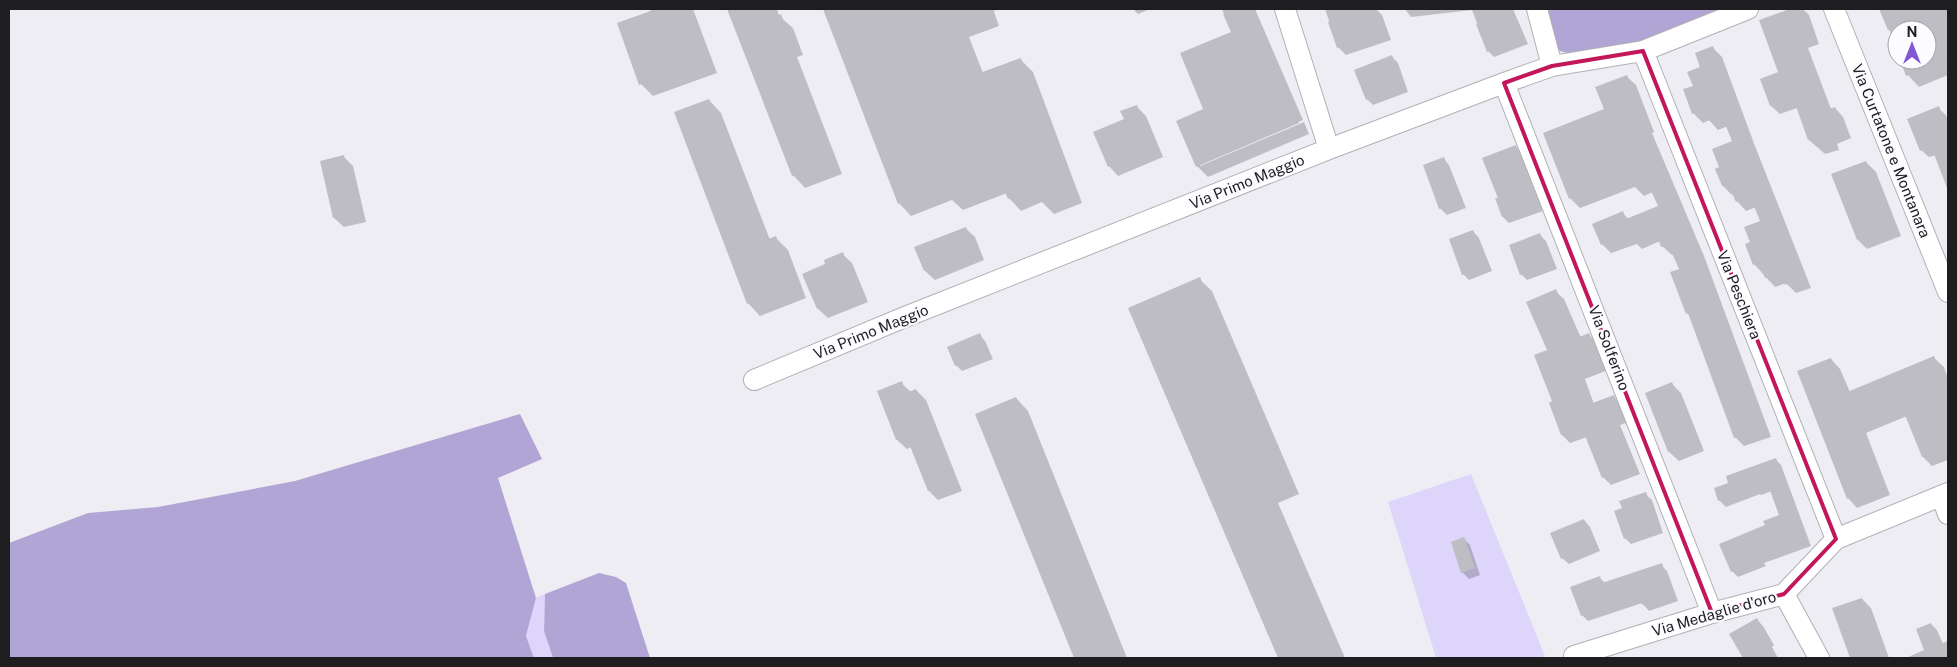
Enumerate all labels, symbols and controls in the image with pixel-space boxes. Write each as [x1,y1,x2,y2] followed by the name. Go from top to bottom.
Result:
[1887,20,1937,70] north arrow
[1907,24,1917,40] text: N
[1849,61,1934,240] street label: Via Curtatone e Montanara
[1187,151,1307,212] street label: Via Primo Maggio
[1714,248,1765,342] street label: Via Peschiera
[811,301,931,362] street label: Via Primo Maggio
[1585,303,1633,393] street label: Via Solferino
[1650,588,1778,639] street label: Via Medaglie d'oro

